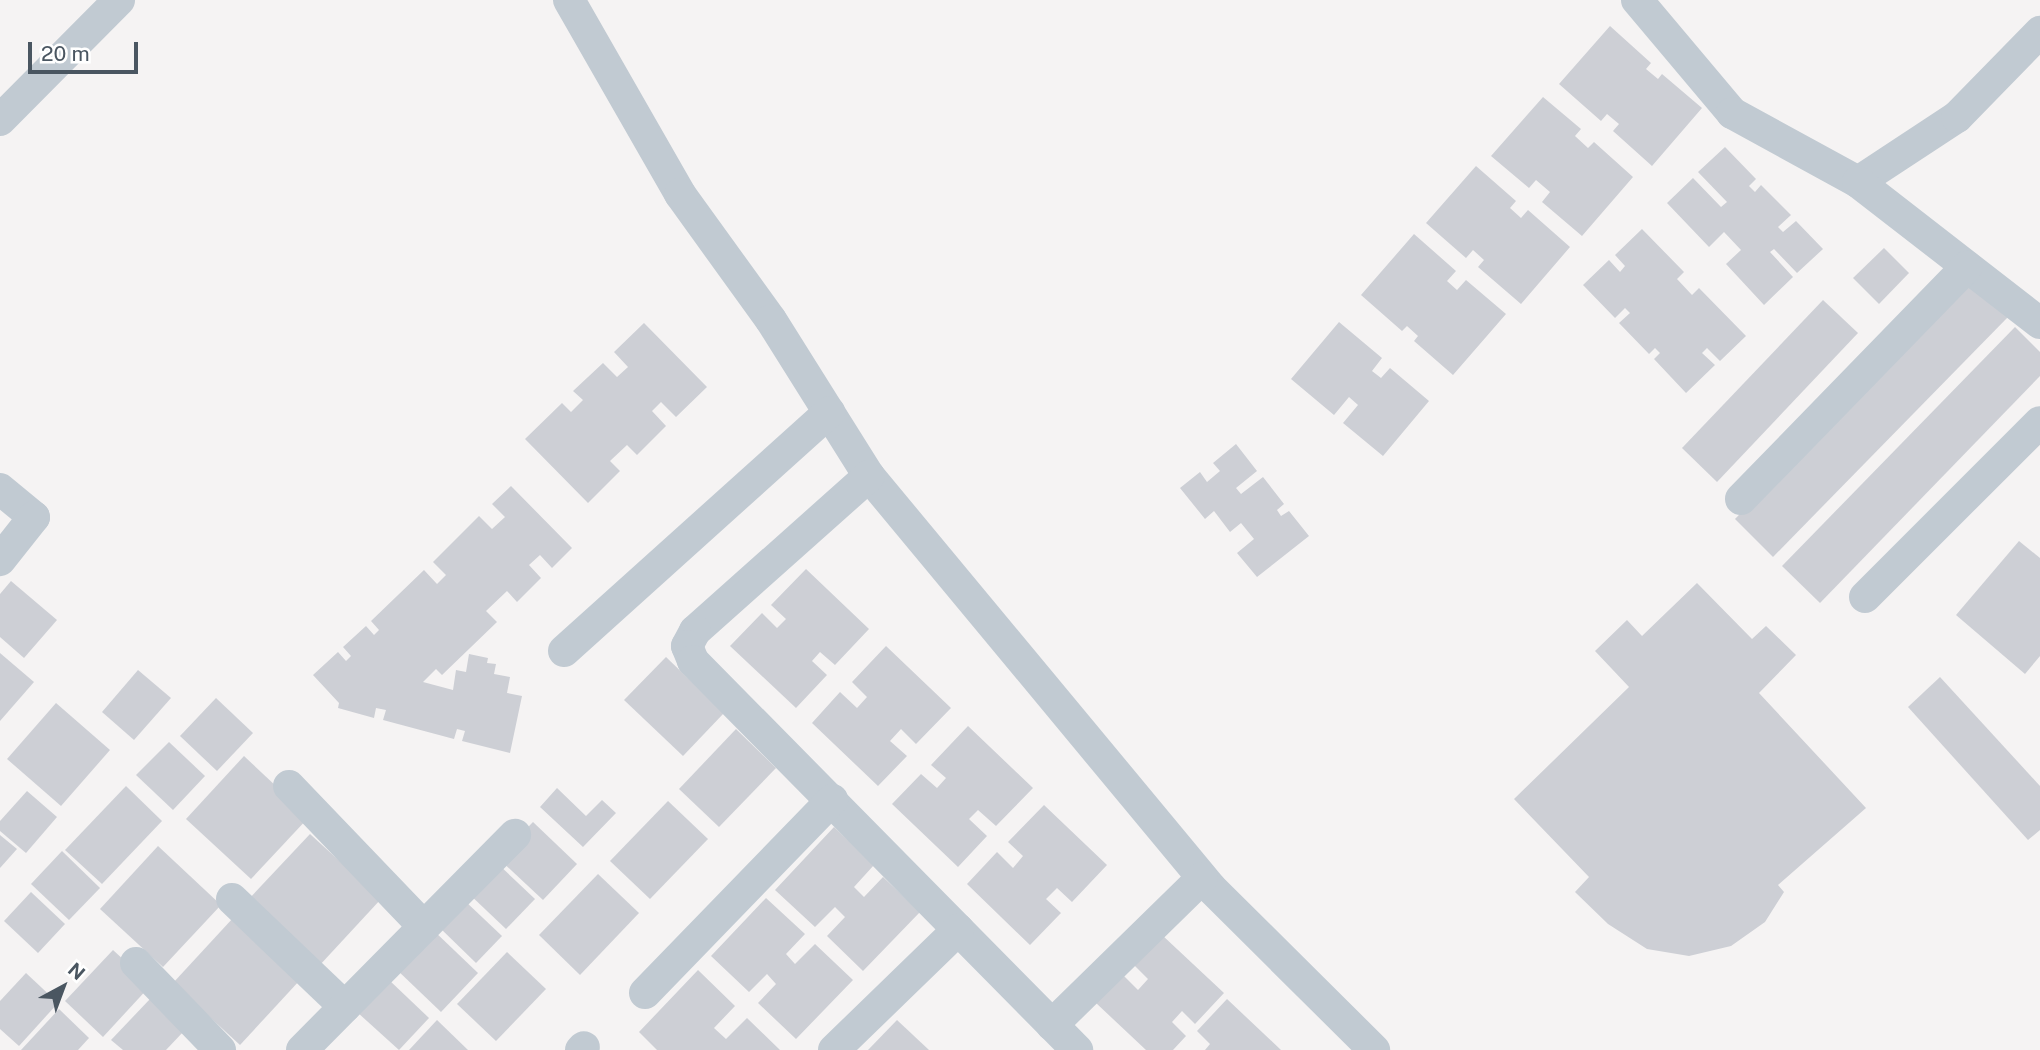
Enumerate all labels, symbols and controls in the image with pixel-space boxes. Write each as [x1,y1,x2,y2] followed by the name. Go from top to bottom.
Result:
[32,28,142,72] scale bar
[41,41,90,66] text: 20 m
[28,952,98,1022] north arrow
[64,958,90,984] text: N

